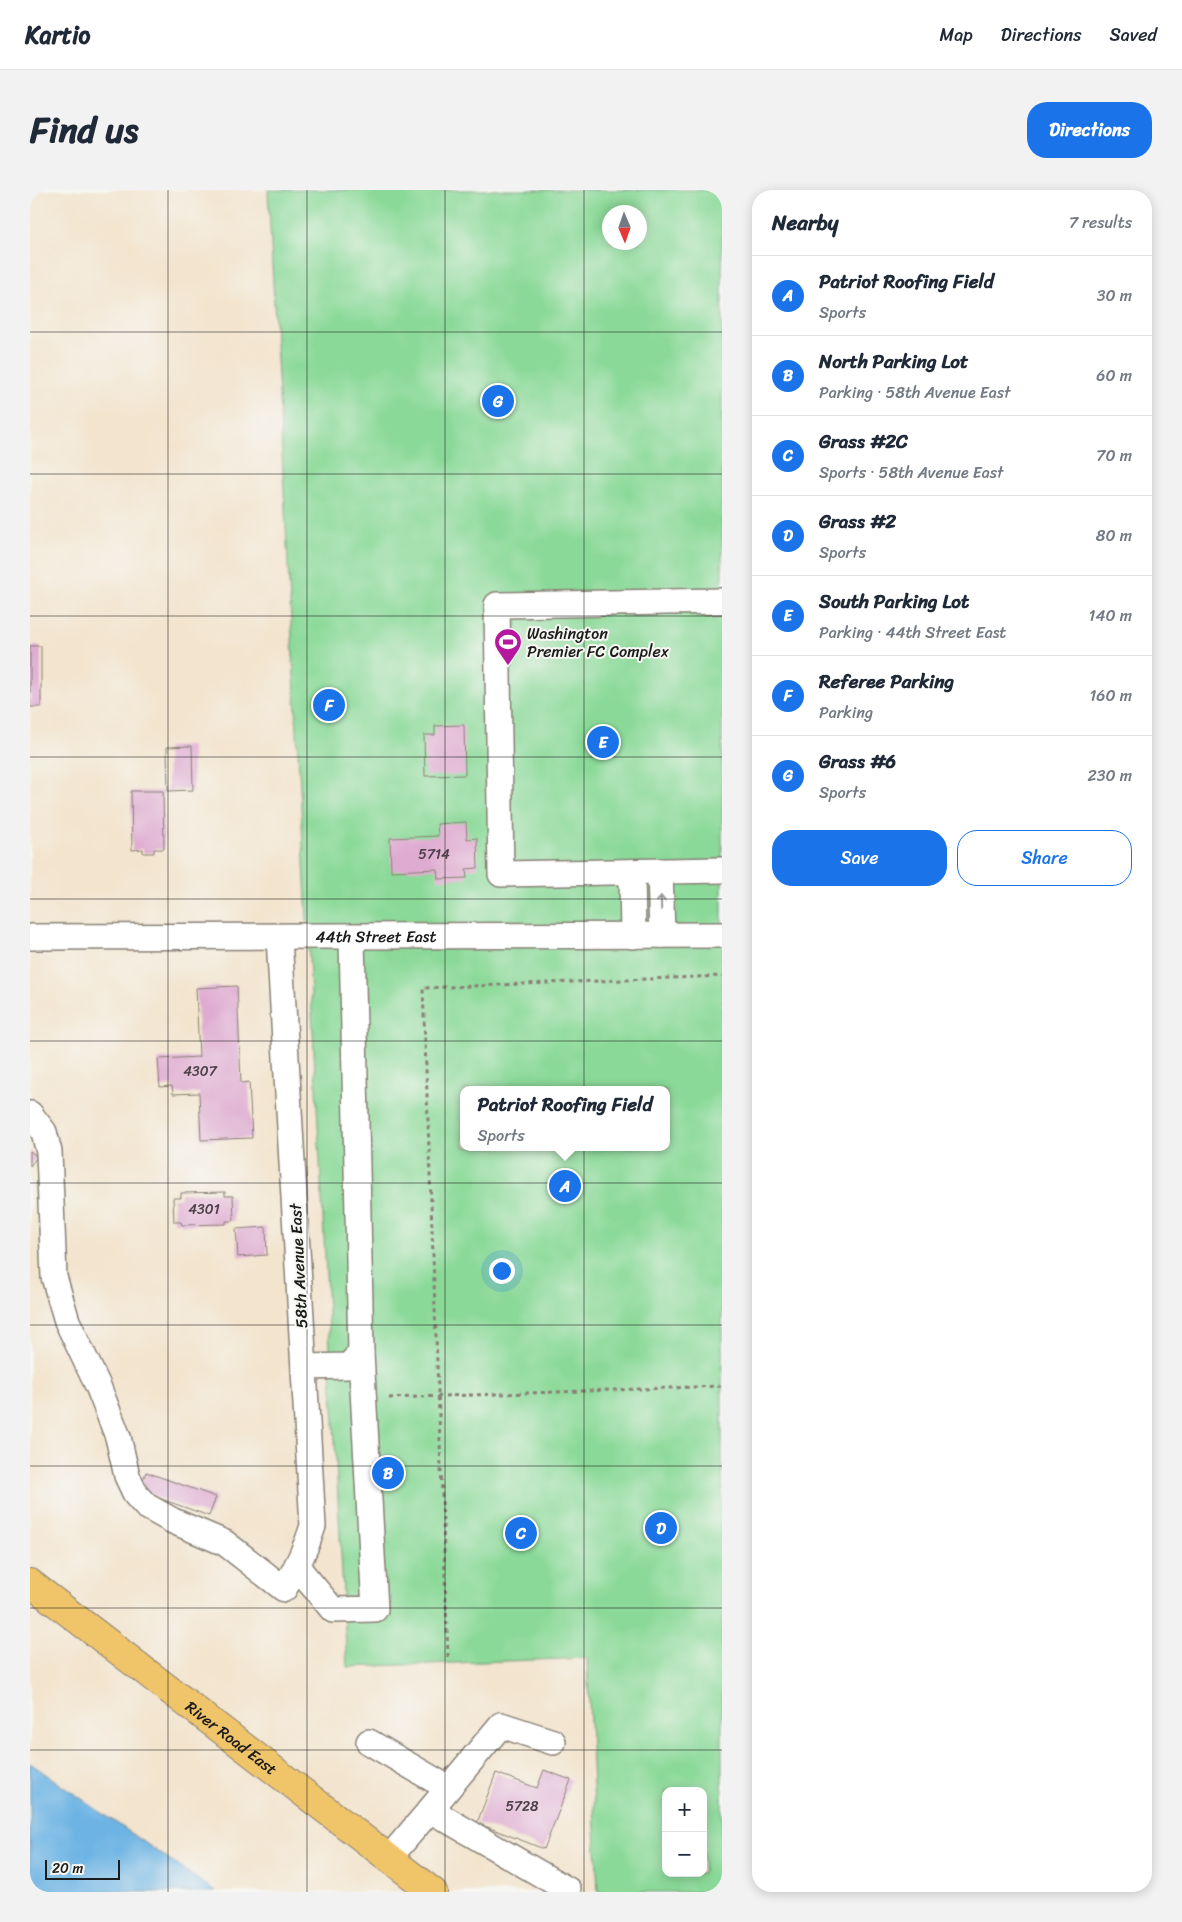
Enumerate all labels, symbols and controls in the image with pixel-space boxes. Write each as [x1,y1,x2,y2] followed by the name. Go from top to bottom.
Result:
[25,14,90,56] text: Kartio
[940,19,973,51] text: Map
[1001,19,1082,51] text: Directions
[1110,19,1157,51] text: Saved
[30,99,138,161] text: Find us
[1027,102,1152,158] button: Directions
[772,204,838,242] text: Nearby
[602,205,647,250] north arrow
[1069,208,1132,237] text: 7 results
[819,265,994,298] text: Patriot Roofing Field
[783,281,793,310] text: A
[1097,281,1132,310] text: 30 m
[819,298,866,327] text: Sports
[819,345,968,378] text: North Parking Lot
[783,361,793,390] text: B
[1096,361,1132,390] text: 60 m
[819,378,1011,407] text: Parking · 58th Avenue East
[482,382,514,420] pin: G
[819,425,908,458] text: Grass #2C
[783,441,793,470] text: C
[1096,441,1132,470] text: 70 m
[819,458,1004,487] text: Sports · 58th Avenue East
[819,505,896,538] text: Grass #2
[783,521,793,550] text: D
[1096,521,1132,550] text: 80 m
[819,538,866,567] text: Sports
[819,585,969,618] text: South Parking Lot
[784,601,792,630] text: E
[1089,601,1132,630] text: 140 m
[819,618,1006,647] text: Parking · 44th Street East
[527,619,670,666] place label: Washington Premier FC Complex
[493,627,523,666] sports icon: Washington Premier FC Complex
[819,665,954,698] text: Referee Parking
[784,681,792,710] text: F
[1089,681,1132,710] text: 160 m
[313,686,345,724] pin: F
[819,698,873,727] text: Parking
[587,723,619,761] pin: E
[819,745,896,778] text: Grass #6
[783,761,793,790] text: G
[1087,761,1132,790] text: 230 m
[819,778,866,807] text: Sports
[772,830,947,886] button: Save
[957,830,1132,886] button: Share
[418,842,450,867] house number: 5714
[656,896,666,912] one-way arrow
[316,922,436,951] street label: 44th Street East
[183,1059,218,1084] house number: 4307
[460,1086,670,1151] popup
[478,1088,652,1121] text: Patriot Roofing Field
[478,1121,525,1150] text: Sports
[549,1167,581,1205] pin: A
[188,1197,220,1222] house number: 4301
[281,1202,316,1329] street label: 58th Avenue East
[489,1258,515,1284] your location
[372,1454,404,1492] pin: B
[645,1509,677,1547] pin: D
[505,1514,537,1552] pin: C
[179,1693,284,1783] street label: River Road East
[662,1787,707,1877] map controls
[662,1787,707,1832] button: +
[505,1794,539,1819] house number: 5728
[662,1832,707,1877] button: −
[52,1856,83,1881] text: 20 m
[45,1857,120,1880] scale bar

